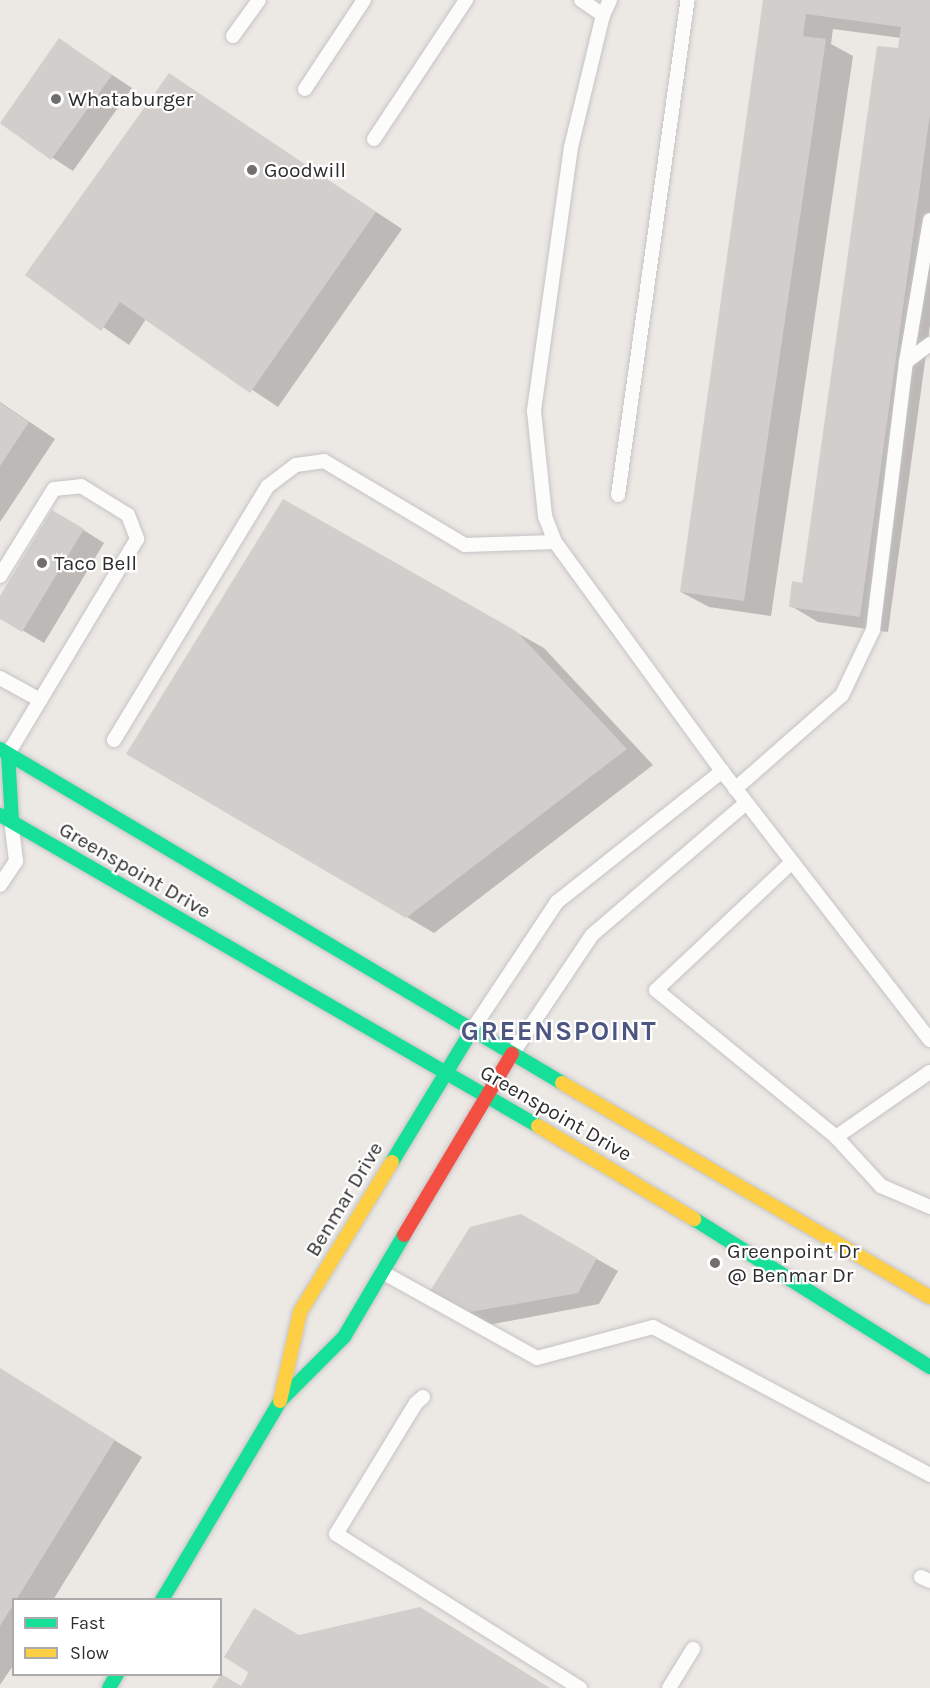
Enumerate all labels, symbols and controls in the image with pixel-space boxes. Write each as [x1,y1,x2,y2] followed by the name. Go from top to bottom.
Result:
[68,86,193,112] place label: Whataburger
[49,92,63,106] marker: Whataburger
[264,157,346,183] place label: Goodwill
[245,163,259,177] marker: Goodwill
[54,550,137,576] place label: Taco Bell
[35,556,49,570] marker: Taco Bell
[55,816,215,924] street label: Greenspoint Drive
[461,1016,657,1048] district label: GREENSPOINT
[476,1059,636,1167] street label: Greenspoint Drive
[300,1137,388,1261] street label: Benmar Drive
[727,1238,859,1288] place label: Greenpoint Dr @ Benmar Dr
[708,1256,722,1270] marker: Greenpoint Dr @ Benmar Dr
[12,1598,222,1676] legend
[70,1612,105,1634] text: Fast
[70,1642,109,1664] text: Slow

